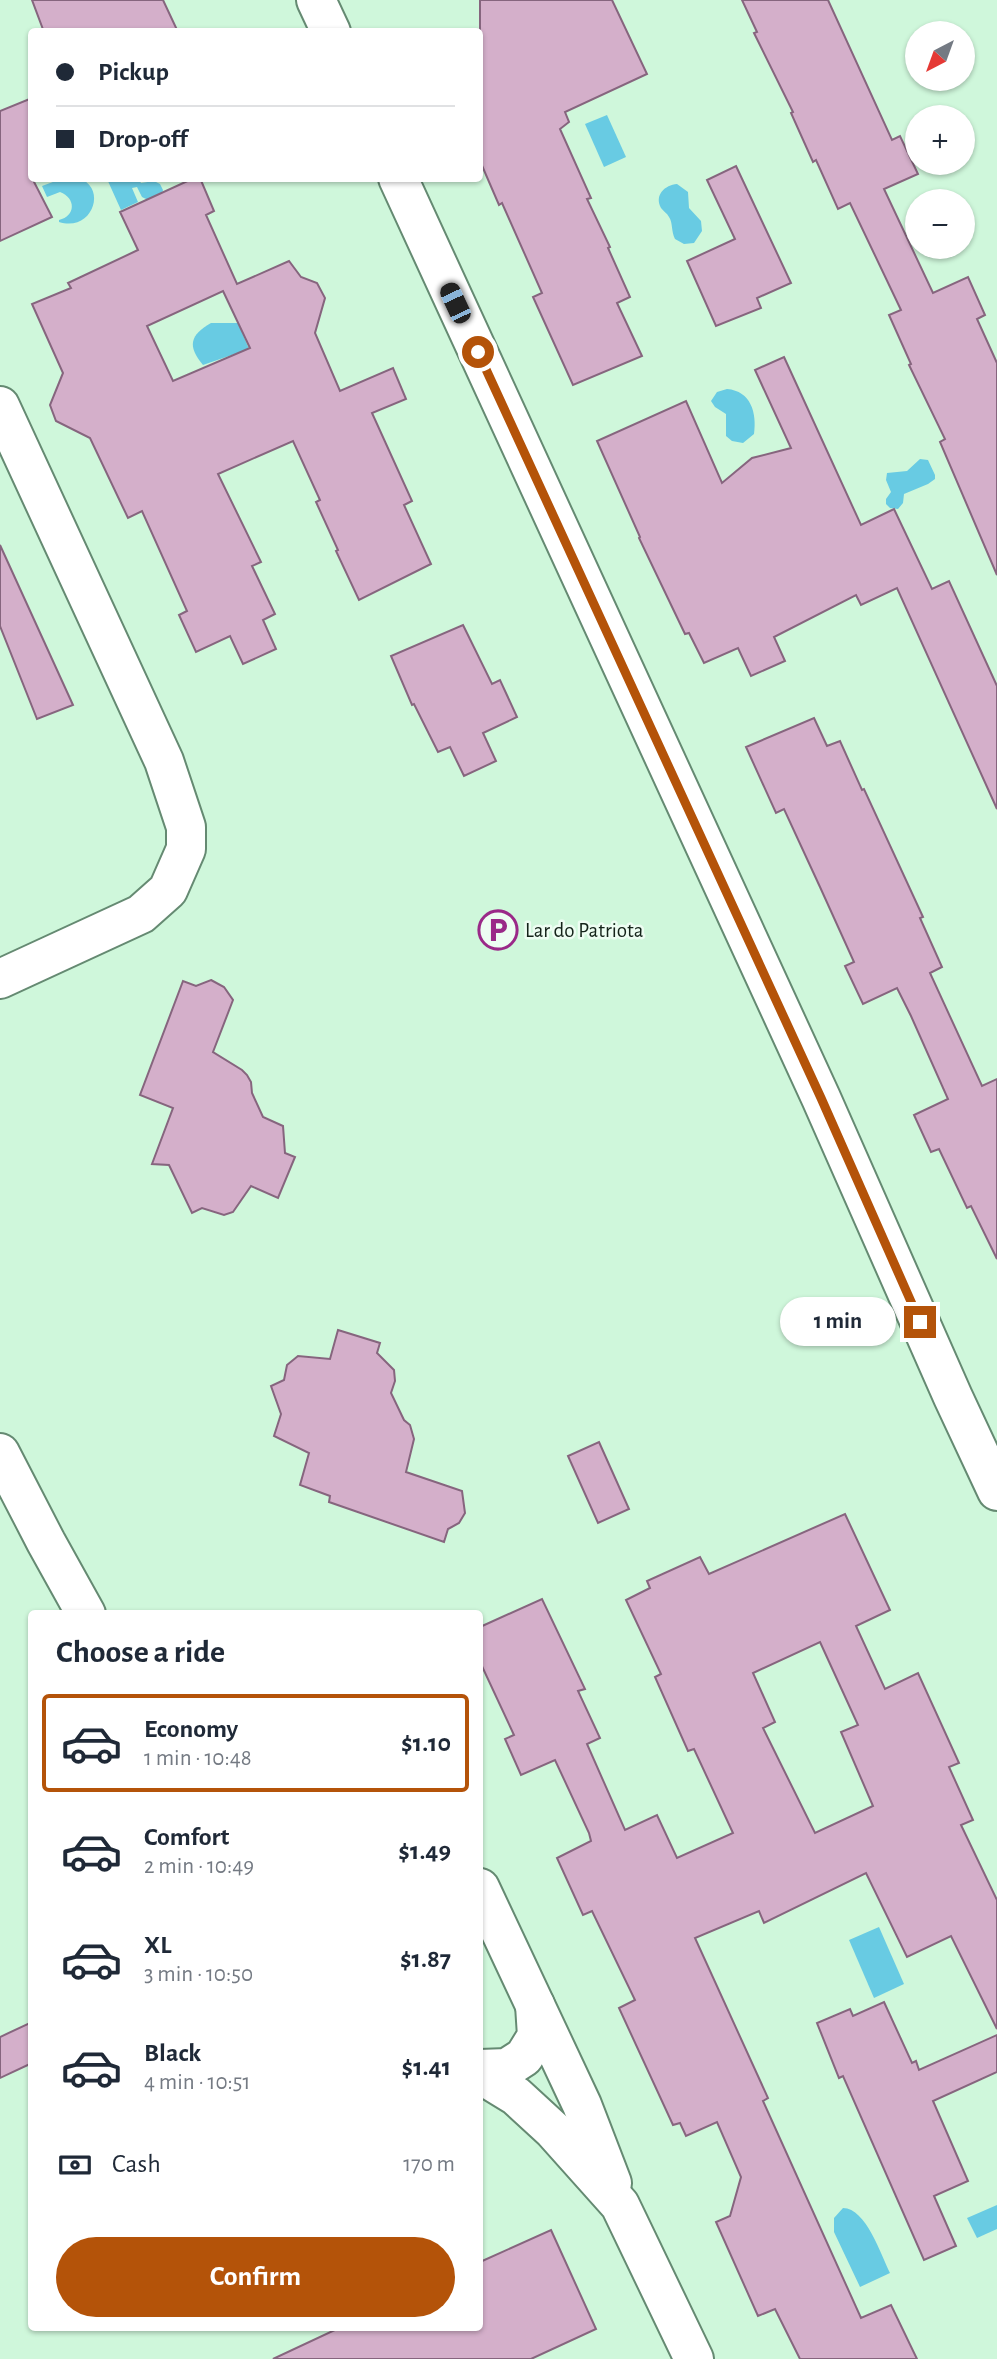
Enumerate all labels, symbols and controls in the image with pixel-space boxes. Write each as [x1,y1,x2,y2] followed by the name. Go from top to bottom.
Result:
[905,21,975,91] north arrow
[905,21,975,259] map controls
[98,59,169,85] text: Pickup
[905,105,975,175] button: +
[98,126,187,152] text: Drop-off
[905,189,975,259] button: −
[437,280,474,326] car
[462,336,494,368] route start
[477,909,519,951] parking icon: Lar do Patriota
[525,920,644,941] place label: Lar do Patriota
[780,1298,895,1346] callout: 1 min
[904,1306,936,1338] route end
[814,1310,862,1333] text: 1 min
[56,1636,225,1668] text: Choose a ride
[60,1712,123,1775] icon: car
[144,1716,238,1742] text: Economy
[401,1730,451,1756] text: $1.10
[144,1747,252,1770] text: 1 min · 10:48
[60,1820,123,1883] icon: car
[144,1824,229,1850] text: Comfort
[398,1838,451,1864] text: $1.49
[144,1855,254,1878] text: 2 min · 10:49
[60,1928,123,1991] icon: car
[144,1932,171,1958] text: XL
[400,1946,451,1972] text: $1.87
[144,1963,253,1986] text: 3 min · 10:50
[60,2036,123,2099] icon: car
[144,2040,201,2066] text: Black
[402,2054,451,2080] text: $1.41
[144,2071,250,2094] text: 4 min · 10:51
[56,2146,94,2184] icon: cash
[112,2151,161,2177] text: Cash
[403,2153,455,2176] text: 170 m
[56,2237,455,2317] button: Confirm

